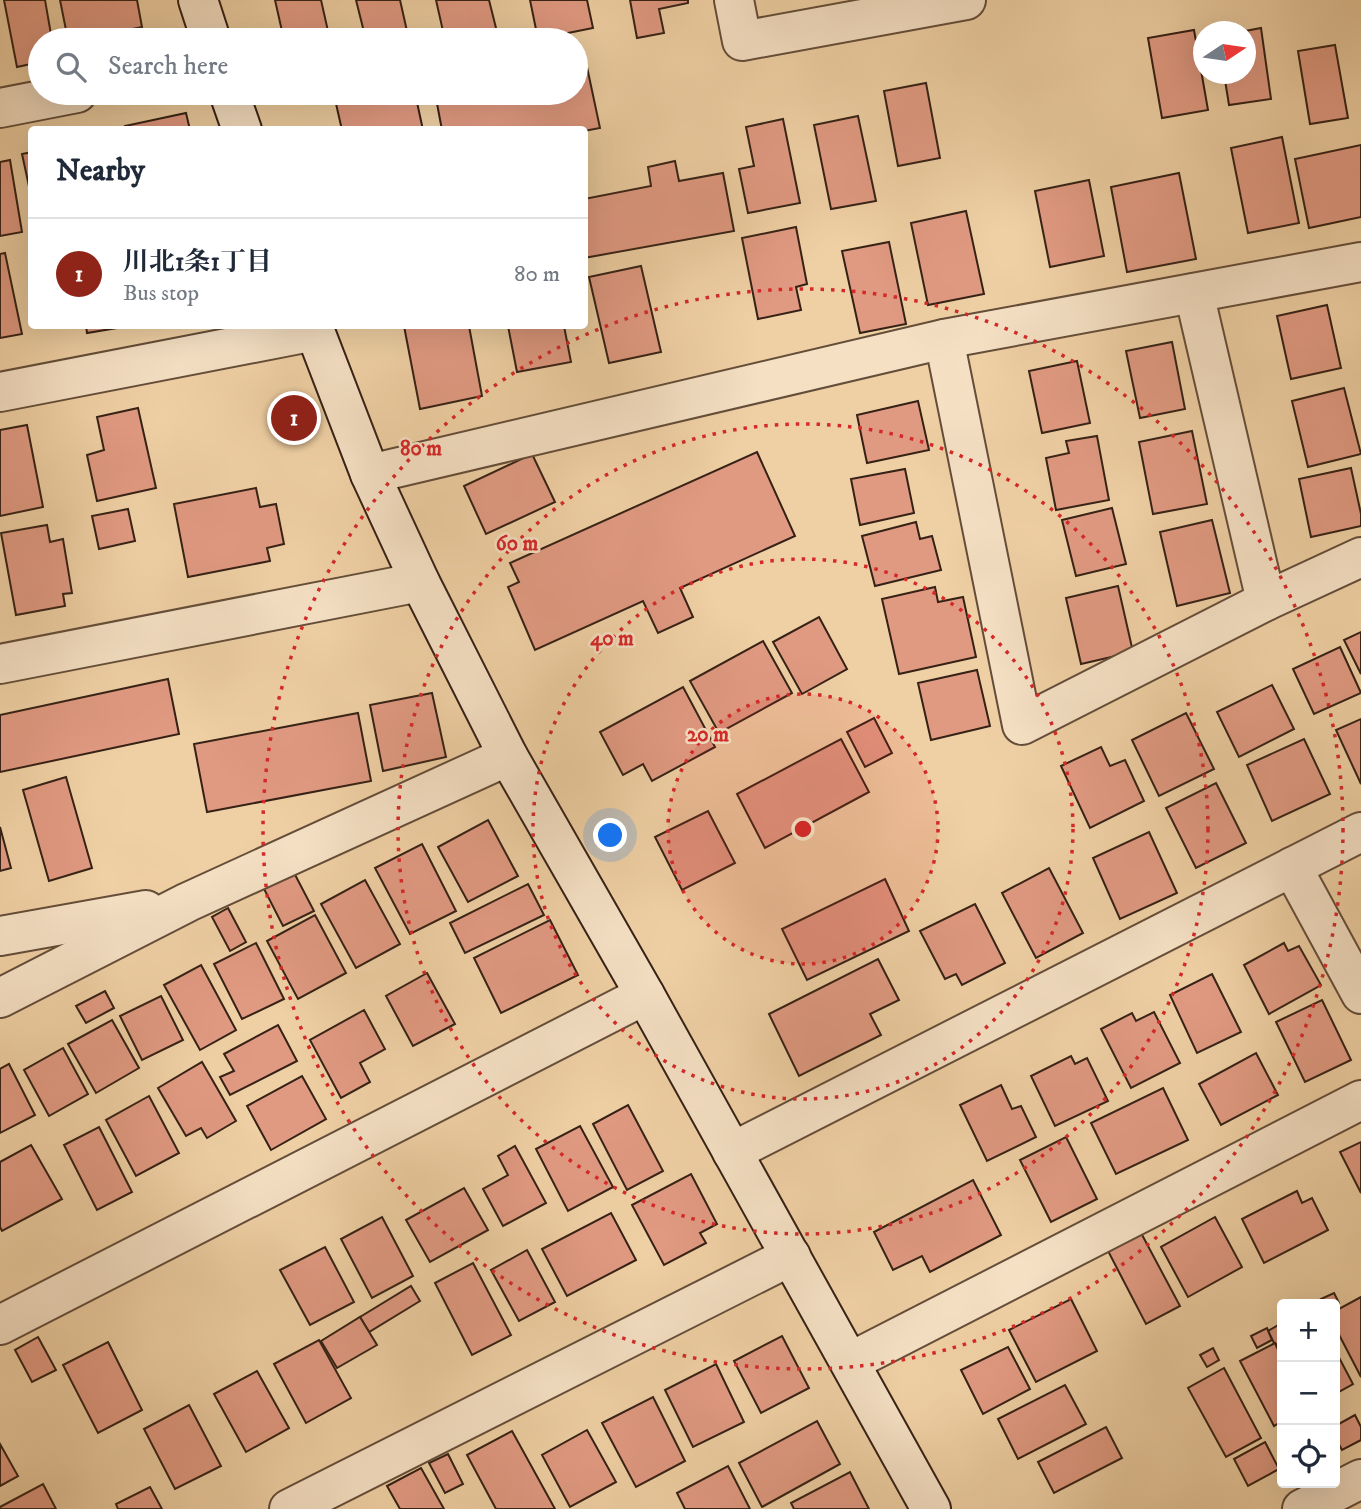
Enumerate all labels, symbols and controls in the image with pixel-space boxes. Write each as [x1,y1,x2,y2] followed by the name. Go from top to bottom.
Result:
[1193,21,1256,84] north arrow
[28,28,588,105] search box
[52,48,90,86] icon: search
[108,50,228,83] text: Search here
[56,153,145,190] text: Nearby
[123,246,272,279] text: 川北1条1丁目
[75,260,83,289] text: 1
[514,260,560,289] text: 80 m
[123,279,199,308] text: Bus stop
[271,392,317,444] pin: 1
[400,436,442,462] text: 80 m
[496,531,538,557] text: 60 m
[590,626,634,652] text: 40 m
[687,722,729,748] text: 20 m
[791,817,815,841] centre of rings
[593,818,627,852] your location
[1277,1299,1340,1488] map controls
[1277,1299,1340,1362] button: +
[1277,1362,1340,1425] button: −
[1277,1425,1340,1488] button: locate

